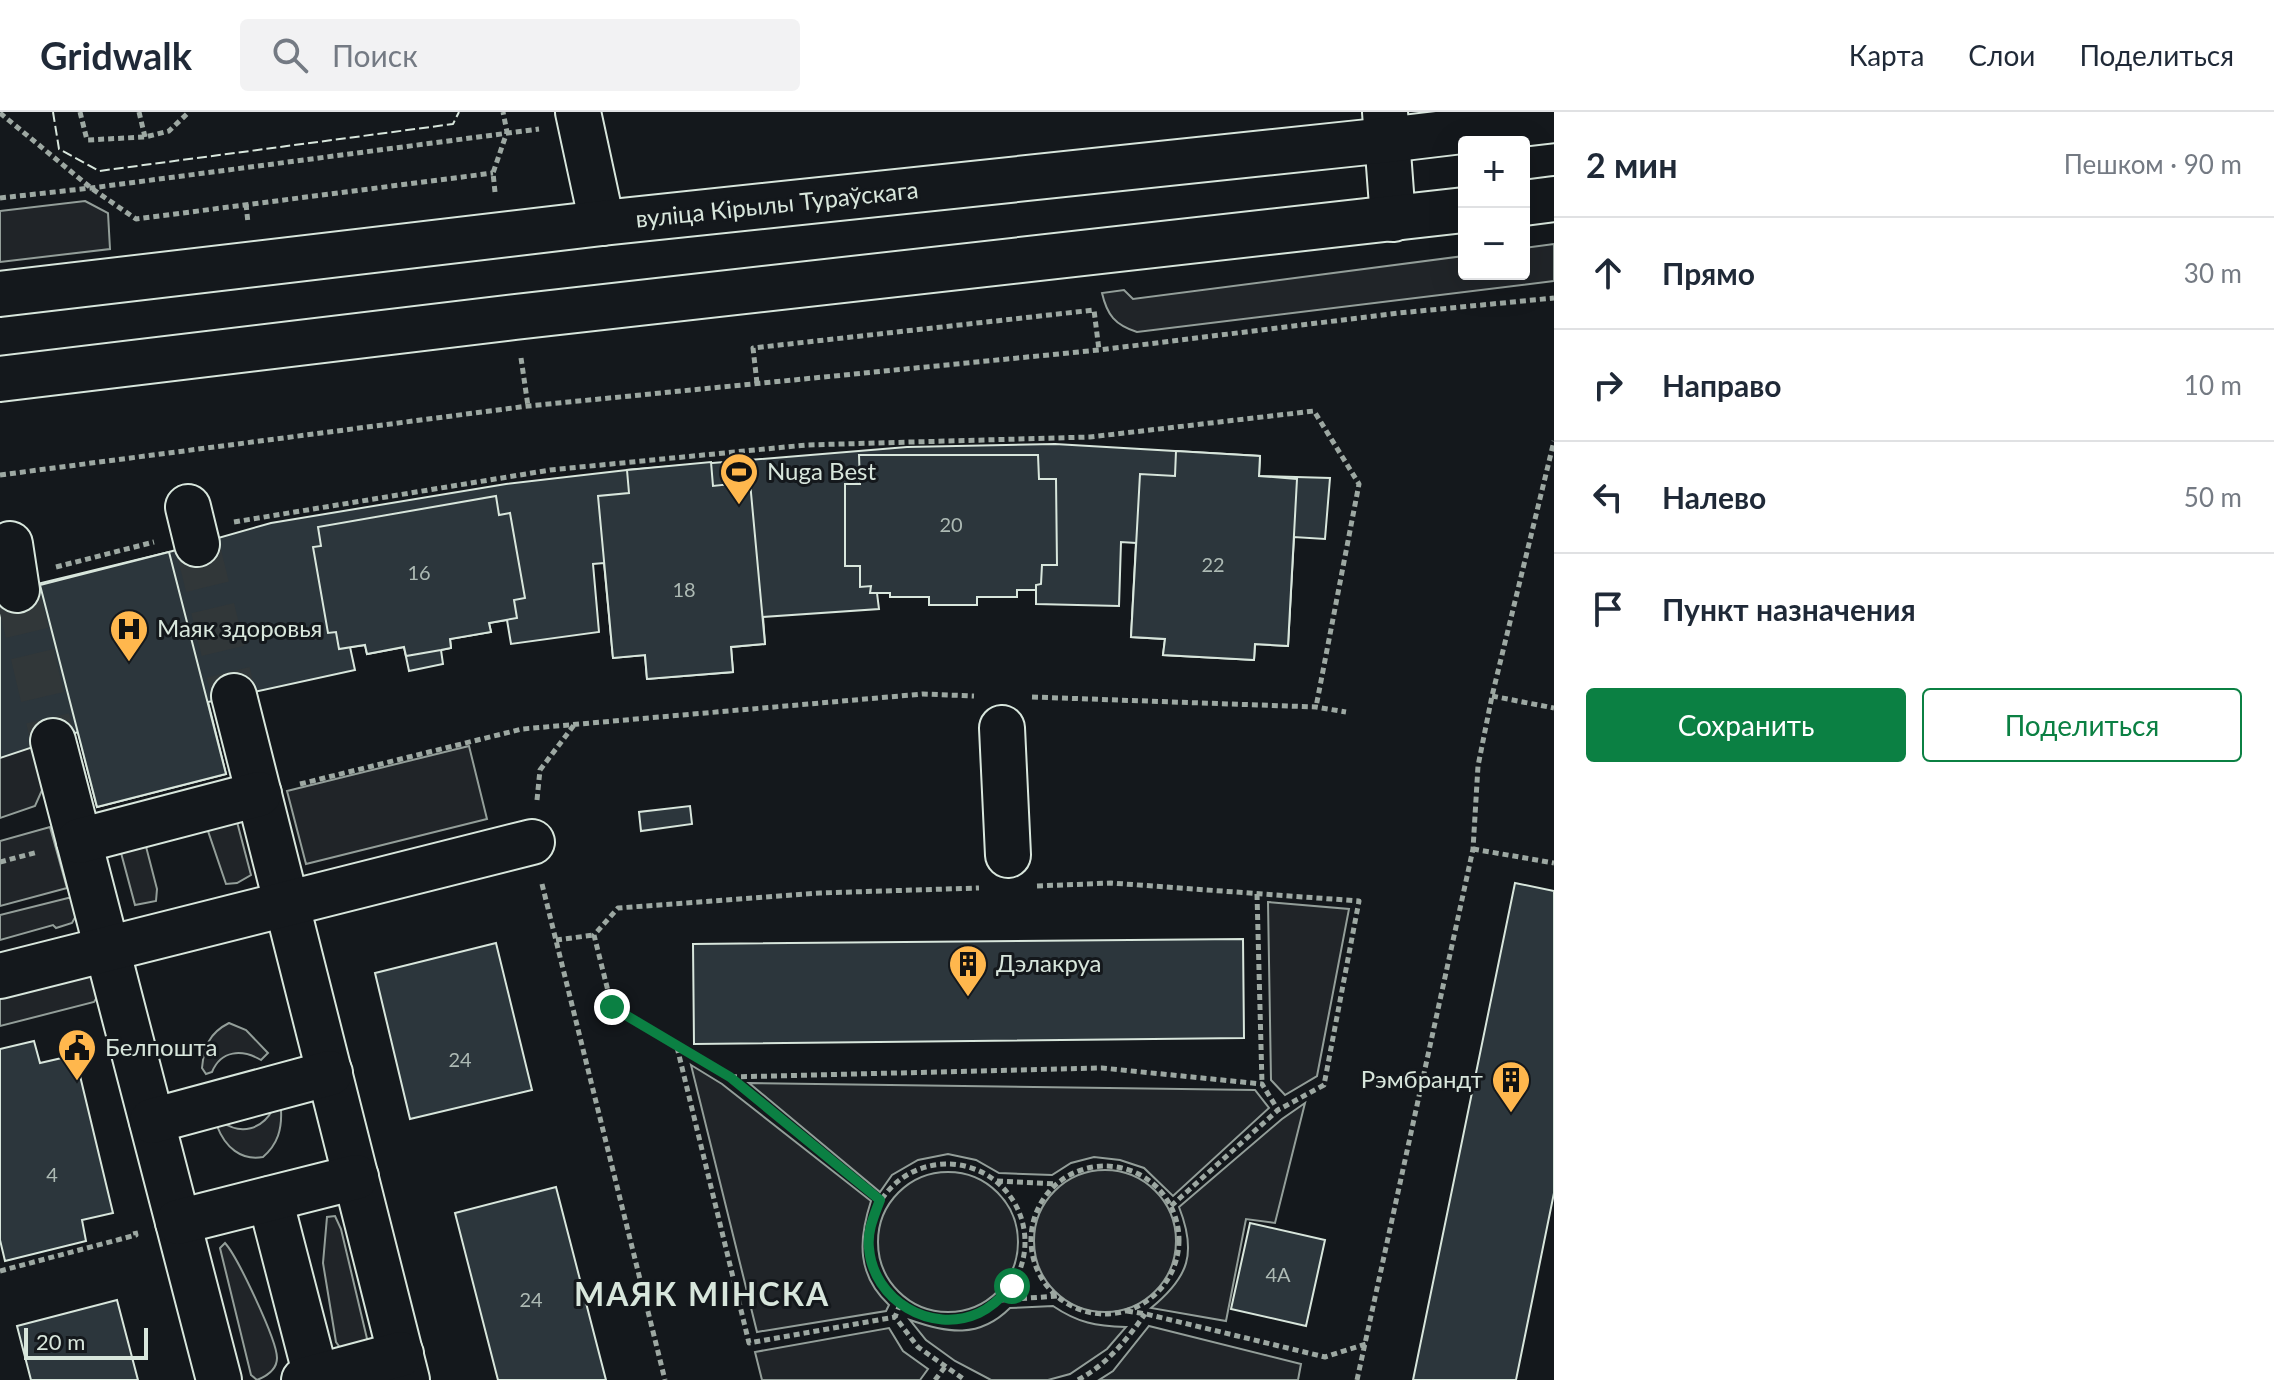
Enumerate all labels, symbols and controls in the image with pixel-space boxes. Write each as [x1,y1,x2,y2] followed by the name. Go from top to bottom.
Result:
[240,19,800,91] search box
[40,32,192,78] text: Gridwalk
[268,33,312,77] icon: search
[332,37,418,73] text: Поиск
[1849,38,1924,72] text: Карта
[1968,38,2035,72] text: Слои
[2079,38,2234,72] text: Поделиться
[1458,136,1530,280] map controls
[1458,136,1530,208] button: +
[1586,144,1678,185] text: 2 мин
[2064,148,2242,180] text: Пешком · 90 m
[634,174,920,233] street label: вуліца Кірылы Тураўскага
[1458,208,1530,280] button: −
[1586,251,1630,295] icon: ahead
[1662,255,1755,291] text: Прямо
[2184,257,2242,289] text: 30 m
[1586,363,1630,407] icon: right
[1662,367,1782,403] text: Направо
[2184,369,2242,401] text: 10 m
[718,451,760,506] sports icon: Nuga Best
[767,456,876,485] place label: Nuga Best
[1586,475,1630,519] icon: left
[1662,479,1766,515] text: Налево
[2184,481,2242,513] text: 50 m
[939,512,963,536] house number: 20
[1201,552,1225,576] house number: 22
[407,560,431,584] house number: 16
[672,577,696,601] house number: 18
[1586,587,1630,631] icon: arrive
[1662,591,1916,627] text: Пункт назначения
[108,608,150,663] hospital icon: Маяк здоровья
[157,613,322,642] place label: Маяк здоровья
[1586,688,1906,762] button: Сохранить
[1922,688,2242,762] button: Поделиться
[947,943,989,998] building icon: Дэлакруа
[996,948,1102,977] place label: Дэлакруа
[594,989,630,1025] route end
[56,1027,98,1082] public building icon: Белпошта
[105,1032,217,1061] place label: Белпошта
[448,1047,472,1071] house number: 24
[1490,1059,1532,1114] building icon: Рэмбрандт
[1361,1064,1483,1093] place label: Рэмбрандт
[46,1162,58,1186] house number: 4
[1265,1262,1291,1286] house number: 4А
[994,1268,1030,1304] route start
[574,1274,830,1313] district label: МАЯК МІНСКА
[519,1287,543,1311] house number: 24
[24,1324,148,1360] scale bar
[36,1328,85,1355] text: 20 m

